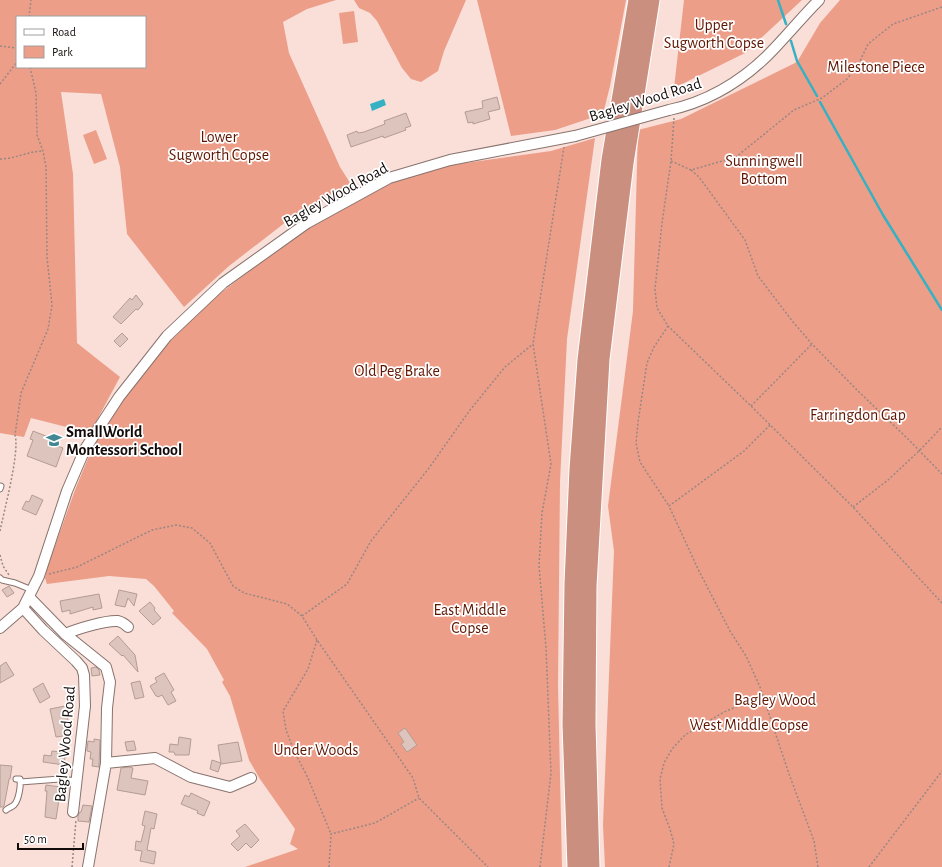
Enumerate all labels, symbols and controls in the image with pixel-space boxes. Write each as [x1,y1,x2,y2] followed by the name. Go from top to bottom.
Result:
[16,16,146,68] legend
[664,17,764,51] park label: Upper Sugworth Copse
[52,26,76,38] text: Road
[52,46,73,58] text: Park
[827,59,925,75] park label: Milestone Piece
[587,75,704,126] street label: Bagley Wood Road
[169,129,269,163] park label: Lower Sugworth Copse
[725,153,803,187] park label: Sunningwell Bottom
[281,160,391,231] street label: Bagley Wood Road
[354,363,440,379] park label: Old Peg Brake
[810,407,906,423] park label: Farringdon Gap
[66,424,182,458] place label: SmallWorld Montessori School
[45,431,63,449] school or university icon: SmallWorld Montessori School
[434,602,506,636] park label: East Middle Copse
[52,685,79,803] street label: Bagley Wood Road
[734,692,816,709] park label: Bagley Wood
[690,717,808,733] park label: West Middle Copse
[274,742,359,758] park label: Under Woods
[18,825,83,851] scale bar
[24,833,47,845] text: 50 m

